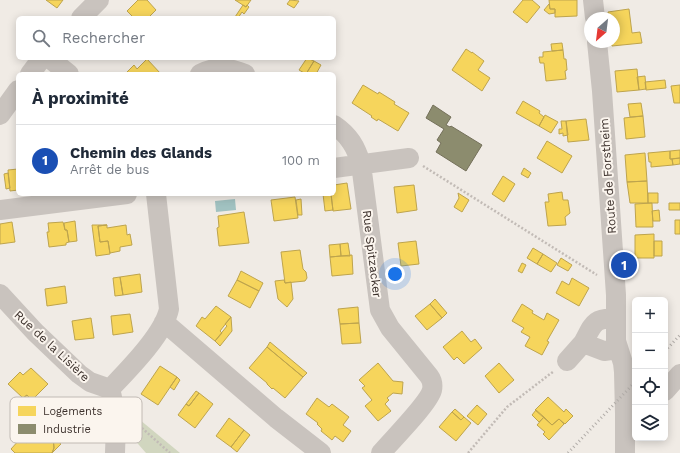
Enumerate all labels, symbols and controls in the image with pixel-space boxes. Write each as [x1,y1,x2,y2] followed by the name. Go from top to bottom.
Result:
[584,12,620,48] north arrow
[16,16,336,60] search box
[30,27,52,49] icon: search
[62,29,145,47] text: Rechercher
[32,88,129,108] text: À proximité
[597,118,619,234] street label: Route de Forstheim
[70,144,212,162] text: Chemin des Glands
[42,153,48,168] text: 1
[282,153,320,168] text: 100 m
[70,162,149,177] text: Arrêt de bus
[360,209,384,299] street label: Rue Spitzacker
[611,250,637,280] pin: 1
[385,264,405,284] your location
[632,297,668,441] map controls
[632,297,668,333] button: +
[12,308,92,384] street label: Rue de la Lisière
[632,333,668,369] button: −
[632,369,668,405] button: locate
[10,397,142,443] legend
[43,405,102,418] text: Logements
[632,405,668,441] button: layers
[43,423,91,436] text: Industrie

